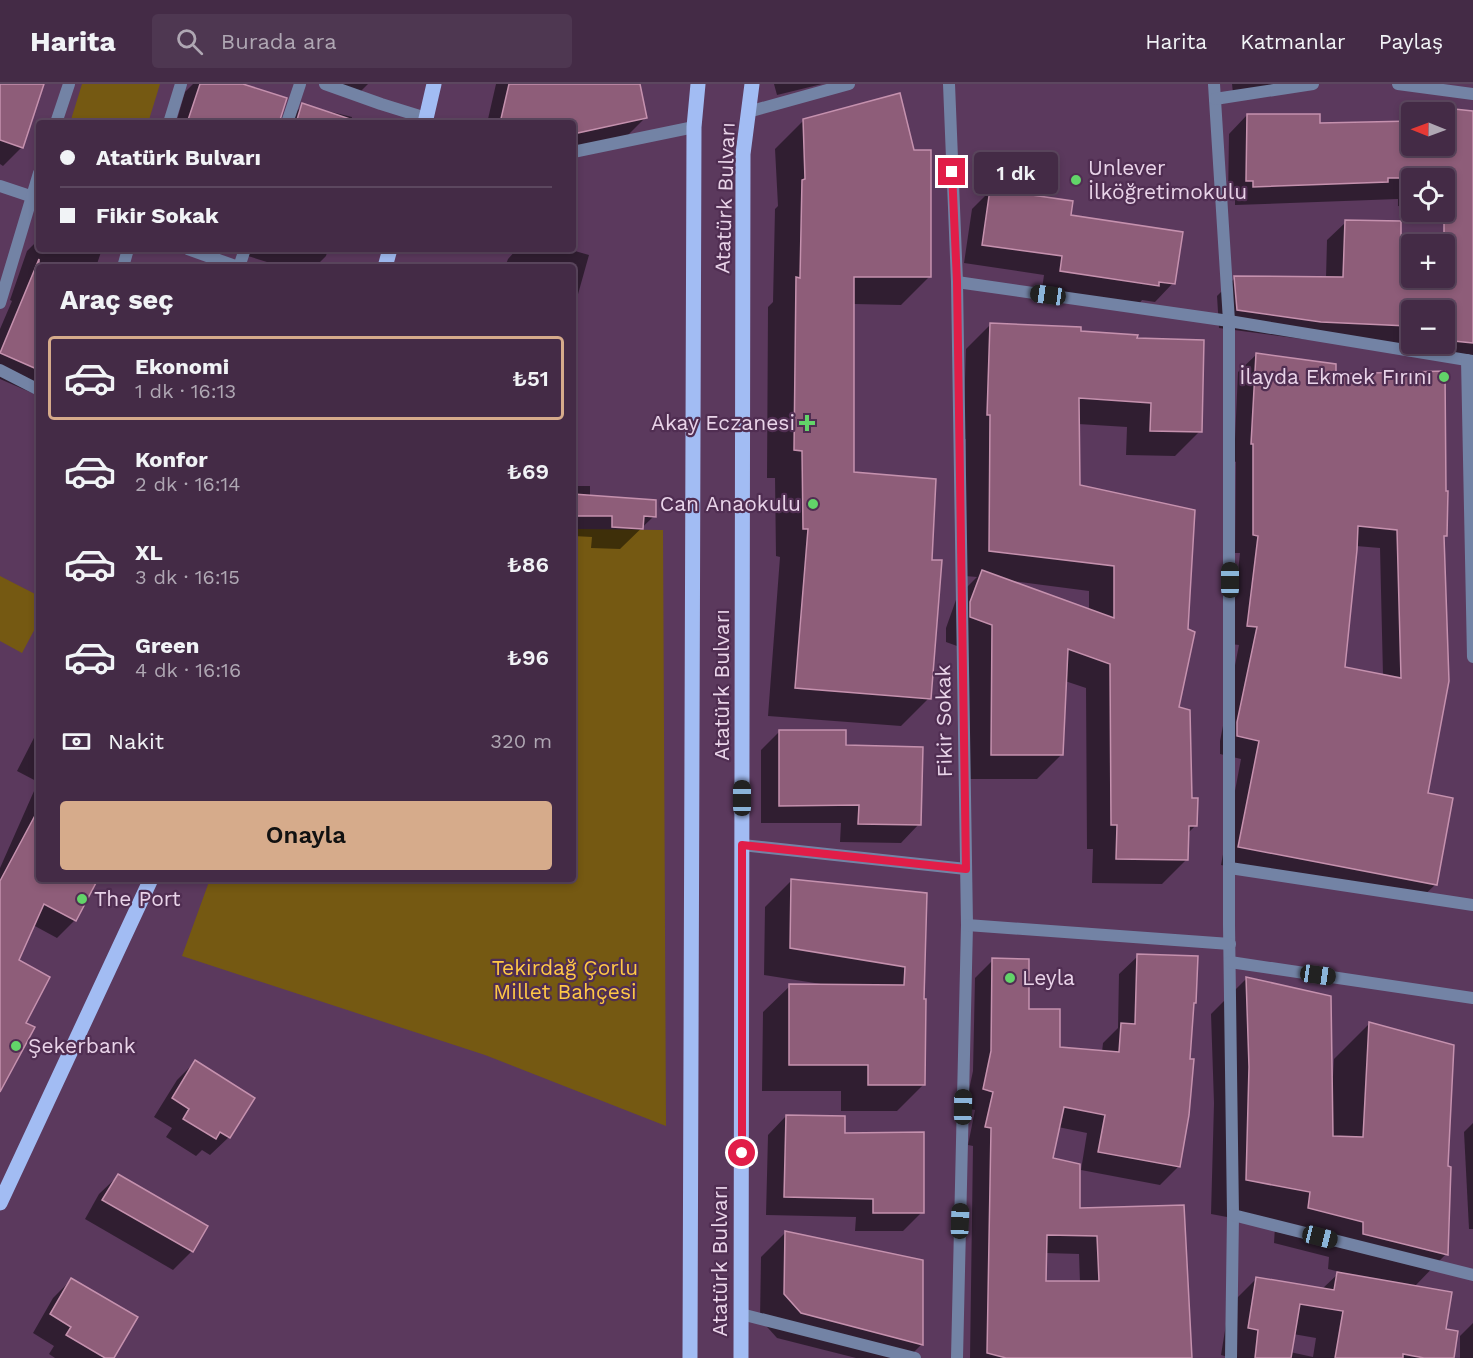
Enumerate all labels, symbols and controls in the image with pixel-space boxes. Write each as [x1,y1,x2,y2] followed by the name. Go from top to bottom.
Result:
[152,14,572,68] search box
[30,25,116,58] text: Harita
[173,25,206,58] icon: search
[221,29,337,54] text: Burada ara
[1145,29,1207,54] text: Harita
[1240,29,1346,54] text: Katmanlar
[1379,29,1443,54] text: Paylaş
[1401,102,1455,156] north arrow
[1401,102,1455,354] map controls
[709,122,740,274] street label: Atatürk Bulvarı
[96,145,261,170] text: Atatürk Bulvarı
[973,151,1057,193] callout: 1 dk
[1088,155,1247,204] place label: Unlever İlköğretimokulu
[938,158,965,185] route end
[996,161,1036,185] text: 1 dk
[1401,168,1455,222] button: locate
[1069,173,1083,187] marker: Unlever İlköğretimokulu
[96,203,219,228] text: Fikir Sokak
[1401,234,1455,288] button: +
[60,284,174,316] text: Araç seç
[1029,284,1067,306] car
[1401,300,1455,354] button: −
[63,351,117,405] icon: car
[135,354,229,379] text: Ekonomi
[1239,364,1432,389] place label: İlayda Ekmek Fırını
[512,366,549,391] text: ₺51
[1437,370,1451,384] marker: İlayda Ekmek Fırını
[135,379,236,403] text: 1 dk · 16:13
[651,410,795,435] place label: Akay Eczanesi
[800,416,814,430] marker: Akay Eczanesi
[63,444,117,498] icon: car
[135,447,208,472] text: Konfor
[507,459,549,484] text: ₺69
[135,472,241,496] text: 2 dk · 16:14
[660,491,801,516] place label: Can Anaokulu
[806,497,820,511] marker: Can Anaokulu
[63,537,117,591] icon: car
[135,540,163,565] text: XL
[507,552,549,577] text: ₺86
[1221,562,1239,598] car
[135,565,240,589] text: 3 dk · 16:15
[709,609,734,761] street label: Atatürk Bulvarı
[63,630,117,684] icon: car
[135,633,199,658] text: Green
[507,645,549,670] text: ₺96
[135,658,241,682] text: 4 dk · 16:16
[930,664,957,778] street label: Fikir Sokak
[60,725,93,758] icon: cash
[108,729,164,754] text: Nakit
[490,729,552,753] text: 320 m
[733,780,751,816] car
[60,801,552,870] button: Onayla
[94,886,181,911] place label: The Port
[75,892,89,906] marker: The Port
[492,955,638,1004] park label: Tekirdağ Çorlu Millet Bahçesi
[1299,964,1337,986] car
[1022,965,1075,990] place label: Leyla
[1003,971,1017,985] marker: Leyla
[28,1033,136,1058] place label: Şekerbank
[9,1039,23,1053] marker: Şekerbank
[954,1089,972,1125] car
[728,1139,755,1166] route start
[707,1185,732,1337] street label: Atatürk Bulvarı
[950,1203,970,1239] car
[1300,1224,1340,1250] car

